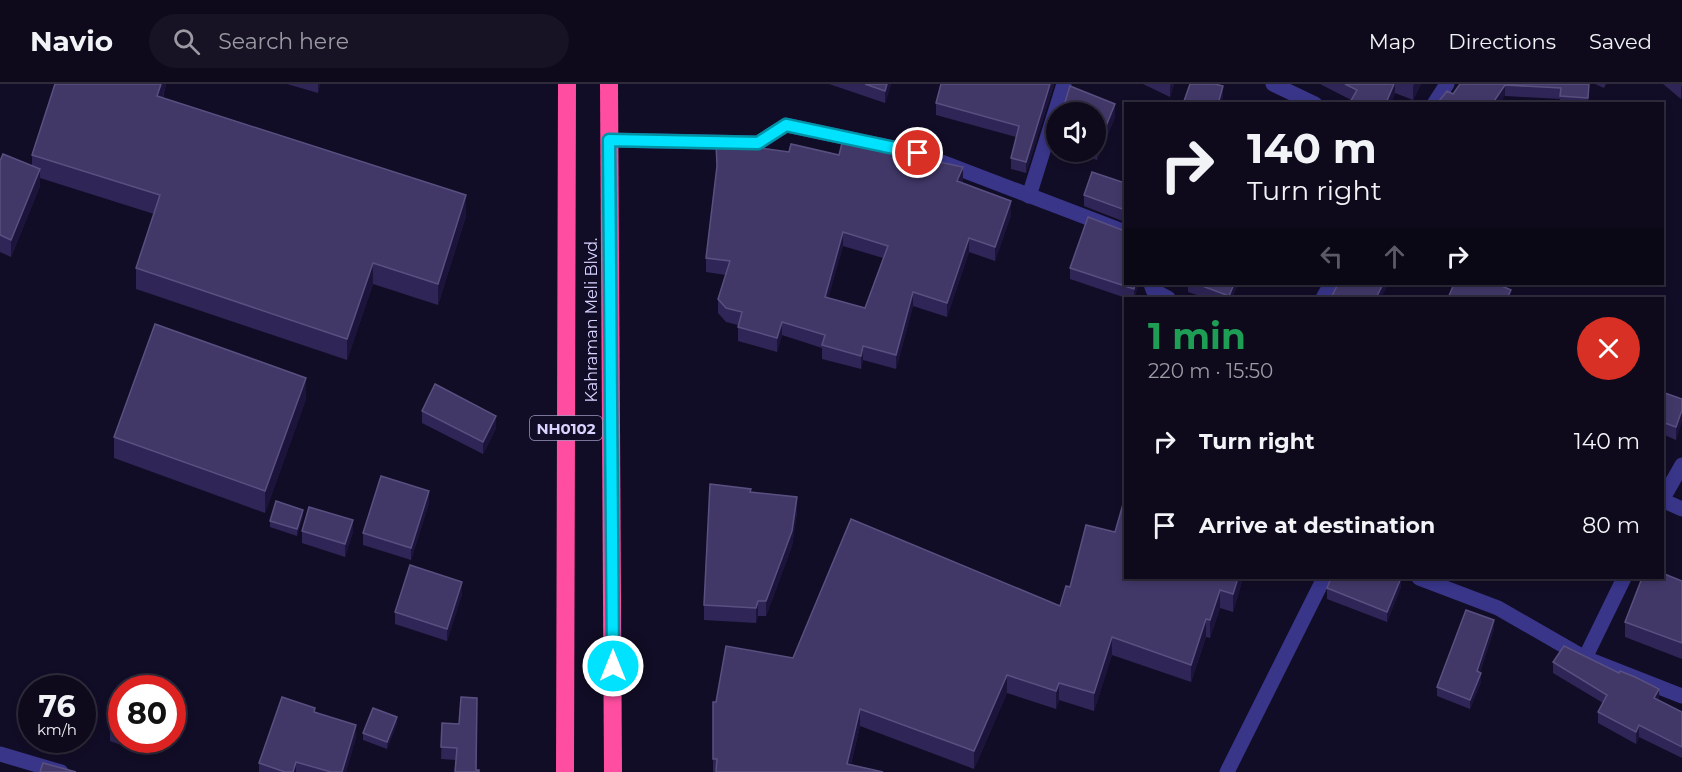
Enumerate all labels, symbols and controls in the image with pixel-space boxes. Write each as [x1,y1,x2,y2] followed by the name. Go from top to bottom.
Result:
[149,14,569,68] search box
[30,24,113,58] text: Navio
[170,25,203,58] icon: search
[218,28,349,55] text: Search here
[1369,29,1415,54] text: Map
[1448,29,1556,54] text: Directions
[1589,29,1652,54] text: Saved
[1046,102,1106,162] map controls
[1046,102,1106,162] button: sound
[1247,122,1377,174] text: 140 m
[1148,126,1226,204] icon: right
[892,127,943,178] pin
[901,136,934,169] icon: arrive
[1247,174,1382,207] text: Turn right
[582,238,601,402] street label: Kahraman Meli Blvd.
[1315,240,1348,273] icon: left
[1378,240,1411,273] icon: ahead
[1441,240,1474,273] icon: right
[1148,314,1246,358] text: 1 min
[1577,317,1640,380] button: close
[1148,359,1273,383] text: 220 m · 15:50
[530,416,602,440] road number: NH0102
[1148,425,1181,458] icon: right
[1199,428,1314,455] text: Turn right
[1574,428,1640,455] text: 140 m
[1148,509,1181,542] icon: arrive
[1199,512,1435,539] text: Arrive at destination
[1582,512,1640,539] text: 80 m
[581,634,645,698] position arrow
[108,675,186,753] speed limit sign: 80
[38,688,76,725] text: 76
[37,720,77,739] text: km/h

